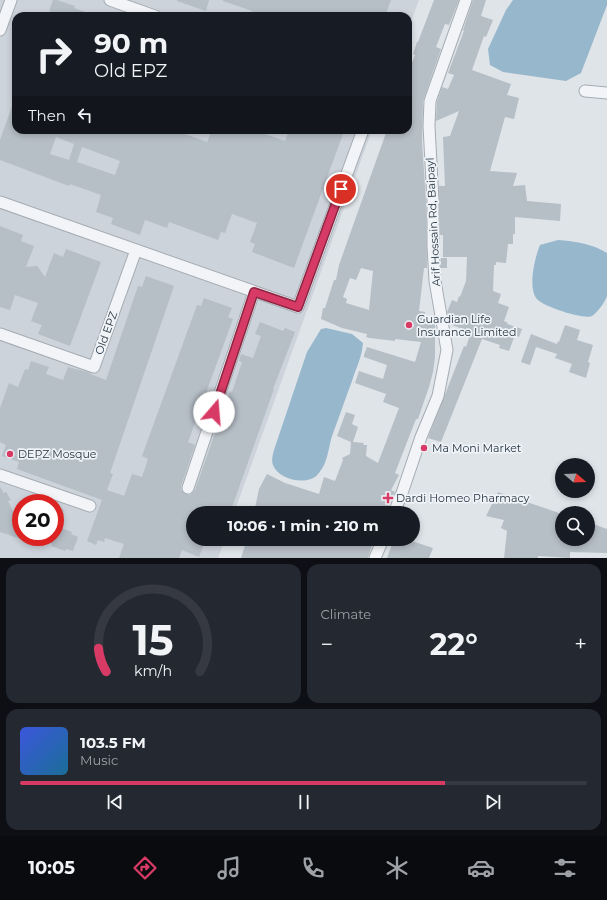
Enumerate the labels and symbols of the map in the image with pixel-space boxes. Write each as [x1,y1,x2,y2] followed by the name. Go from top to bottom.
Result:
[423,157,443,287] street label: Arif Hossain Rd, Baipayl
[324,172,358,206] pin
[92,310,120,356] street label: Old EPZ
[417,312,516,339] place label: Guardian Life Insurance Limited
[404,320,414,330] marker: Guardian Life Insurance Limited
[193,391,235,433] position arrow
[432,441,522,455] place label: Ma Moni Market
[419,443,429,453] marker: Ma Moni Market
[18,447,97,461] place label: DEPZ Mosque
[5,449,15,459] marker: DEPZ Mosque
[555,458,595,498] north arrow
[396,491,530,505] place label: Dardi Homeo Pharmacy
[383,493,393,503] marker: Dardi Homeo Pharmacy
[12,494,64,546] speed limit sign: 20

